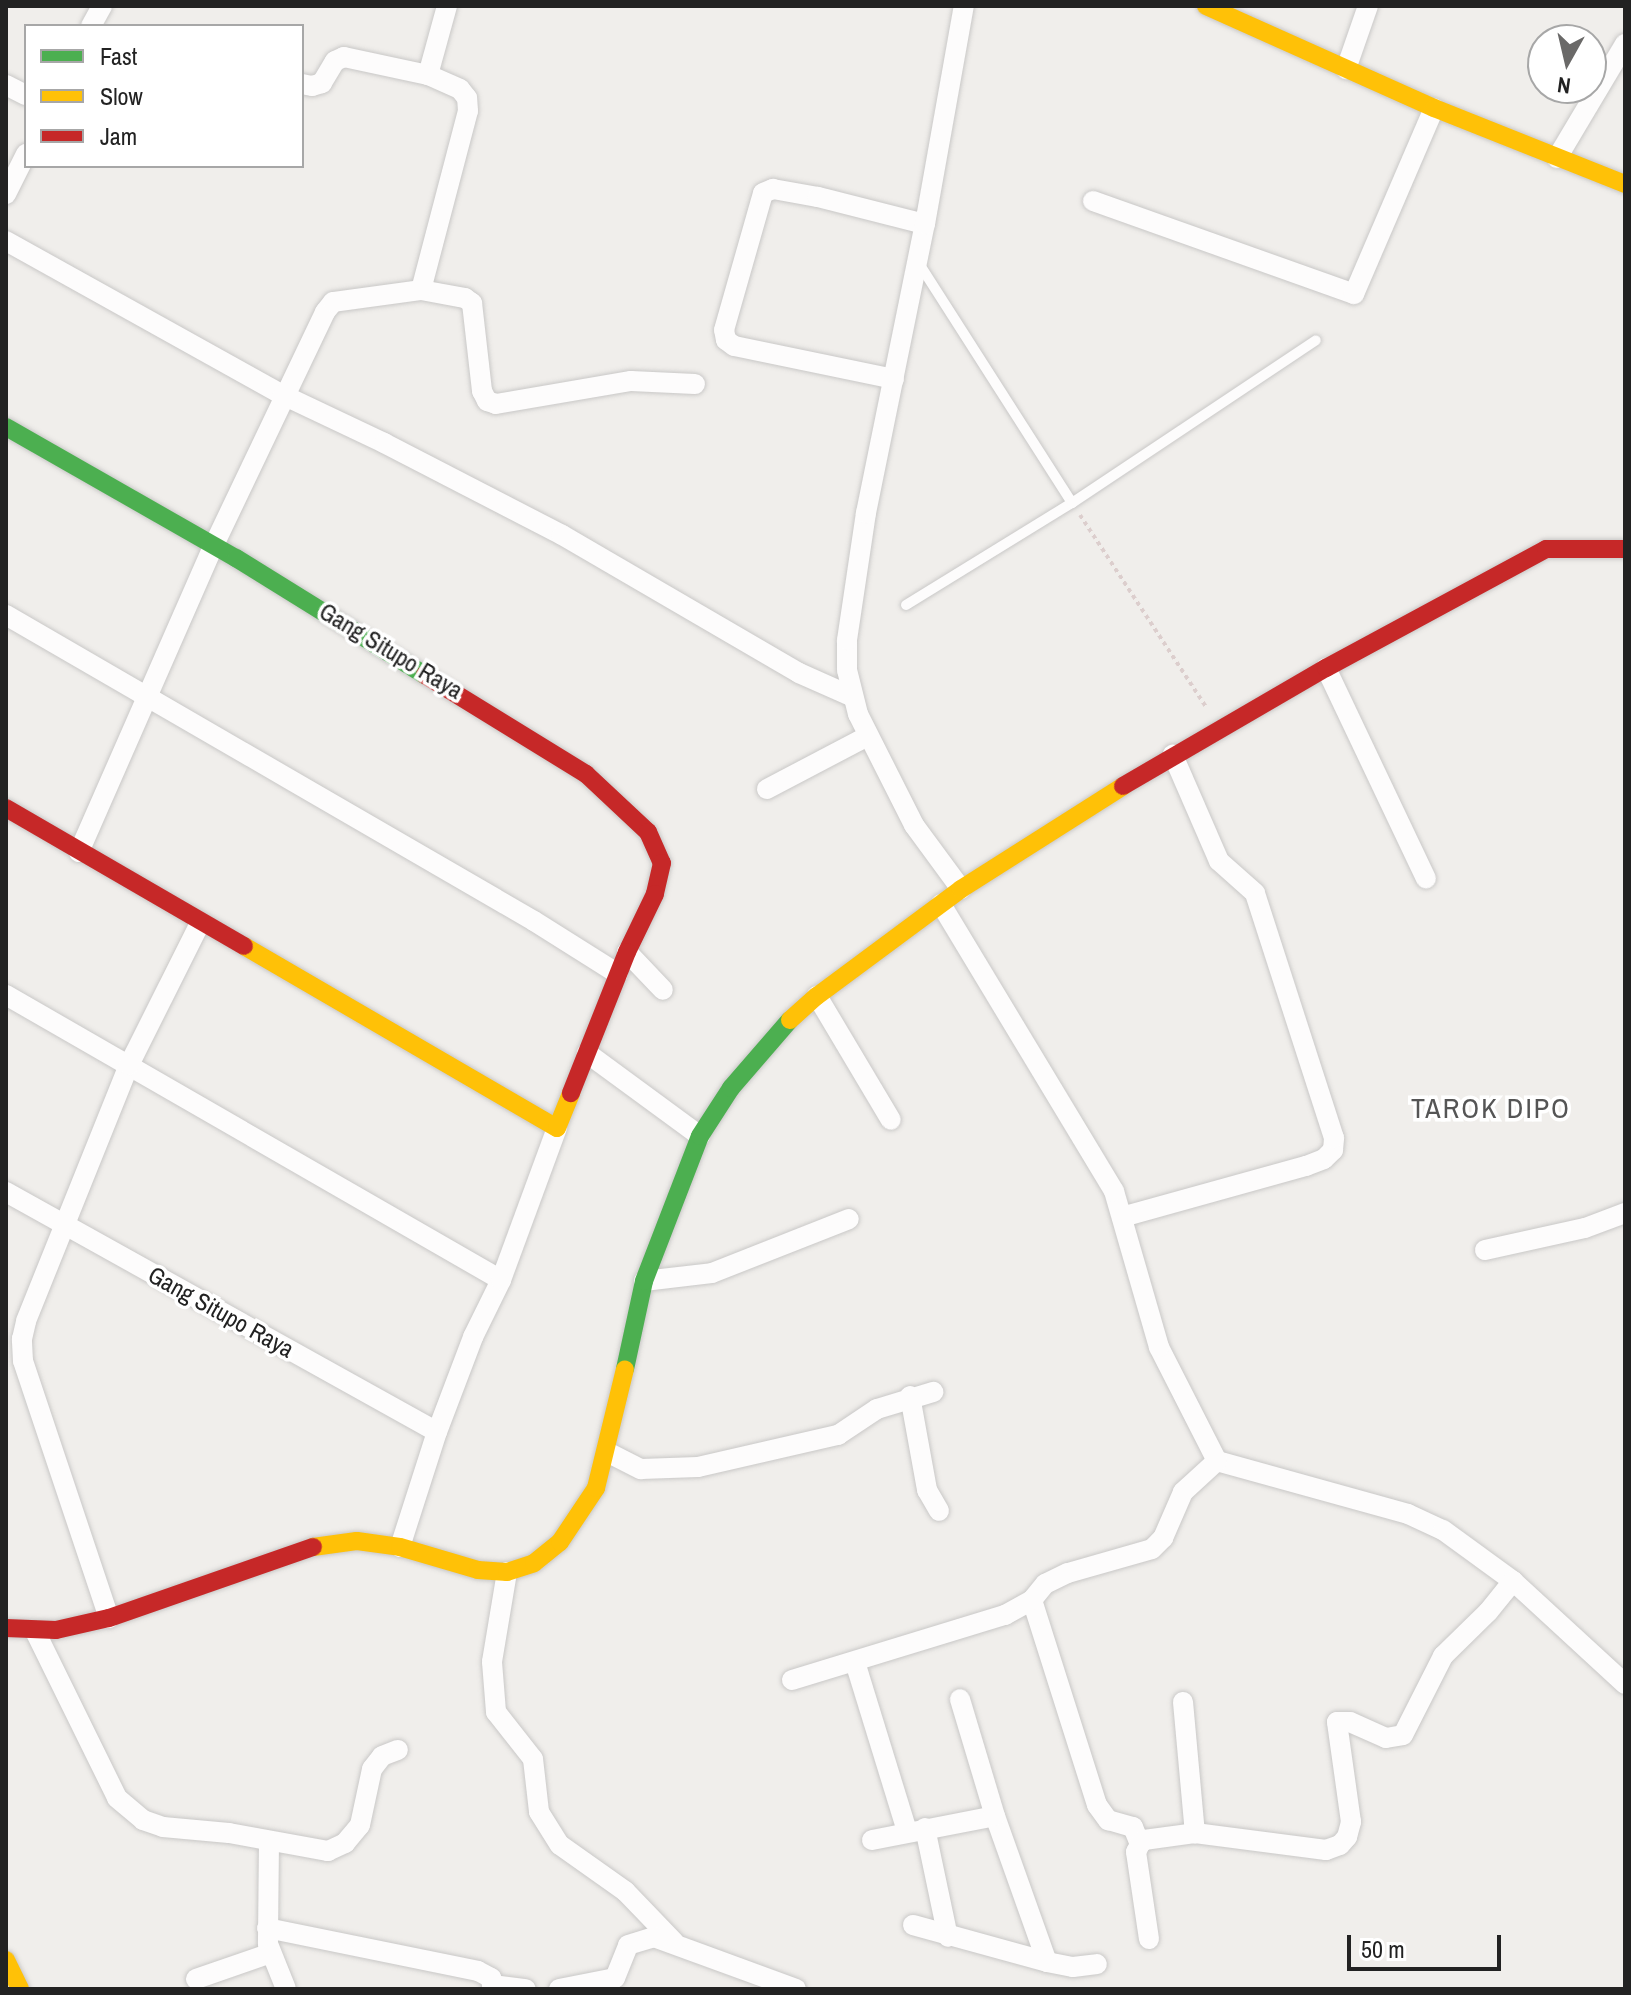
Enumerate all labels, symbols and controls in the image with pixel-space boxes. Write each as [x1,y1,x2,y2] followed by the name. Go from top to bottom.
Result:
[24,24,304,168] legend
[1527,24,1607,104] north arrow
[100,40,137,72] text: Fast
[1555,70,1572,102] text: N
[100,80,143,112] text: Slow
[100,120,137,152] text: Jam
[314,597,468,705] street label: Gang Situpo Raya
[1411,1091,1571,1125] district label: TAROK DIPO
[143,1260,299,1364] street label: Gang Situpo Raya
[1351,1919,1505,1969] scale bar
[1361,1933,1405,1965] text: 50 m

